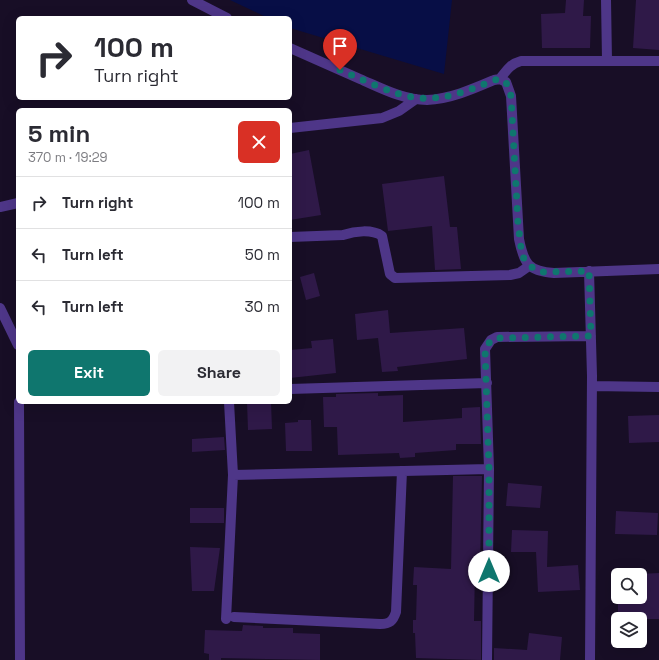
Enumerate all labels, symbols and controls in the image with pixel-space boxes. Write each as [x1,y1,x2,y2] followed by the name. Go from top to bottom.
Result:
[94,29,174,65] text: 100 m
[323,29,357,70] pin
[28,32,80,84] icon: right
[329,35,351,57] icon: arrive
[94,64,178,87] text: Turn right
[28,118,90,149] text: 5 min
[238,121,280,163] button: close
[28,149,108,166] text: 370 m · 19:29
[28,192,50,214] icon: right
[62,193,133,212] text: Turn right
[238,193,280,212] text: 100 m
[28,244,50,266] icon: left
[62,245,124,264] text: Turn left
[245,245,280,264] text: 50 m
[28,296,50,318] icon: left
[62,297,124,316] text: Turn left
[245,297,280,316] text: 30 m
[28,350,150,396] button: Exit
[158,350,280,396] button: Share
[468,550,510,592] position arrow
[611,568,647,648] map controls
[611,568,647,604] button: search
[611,612,647,648] button: layers

